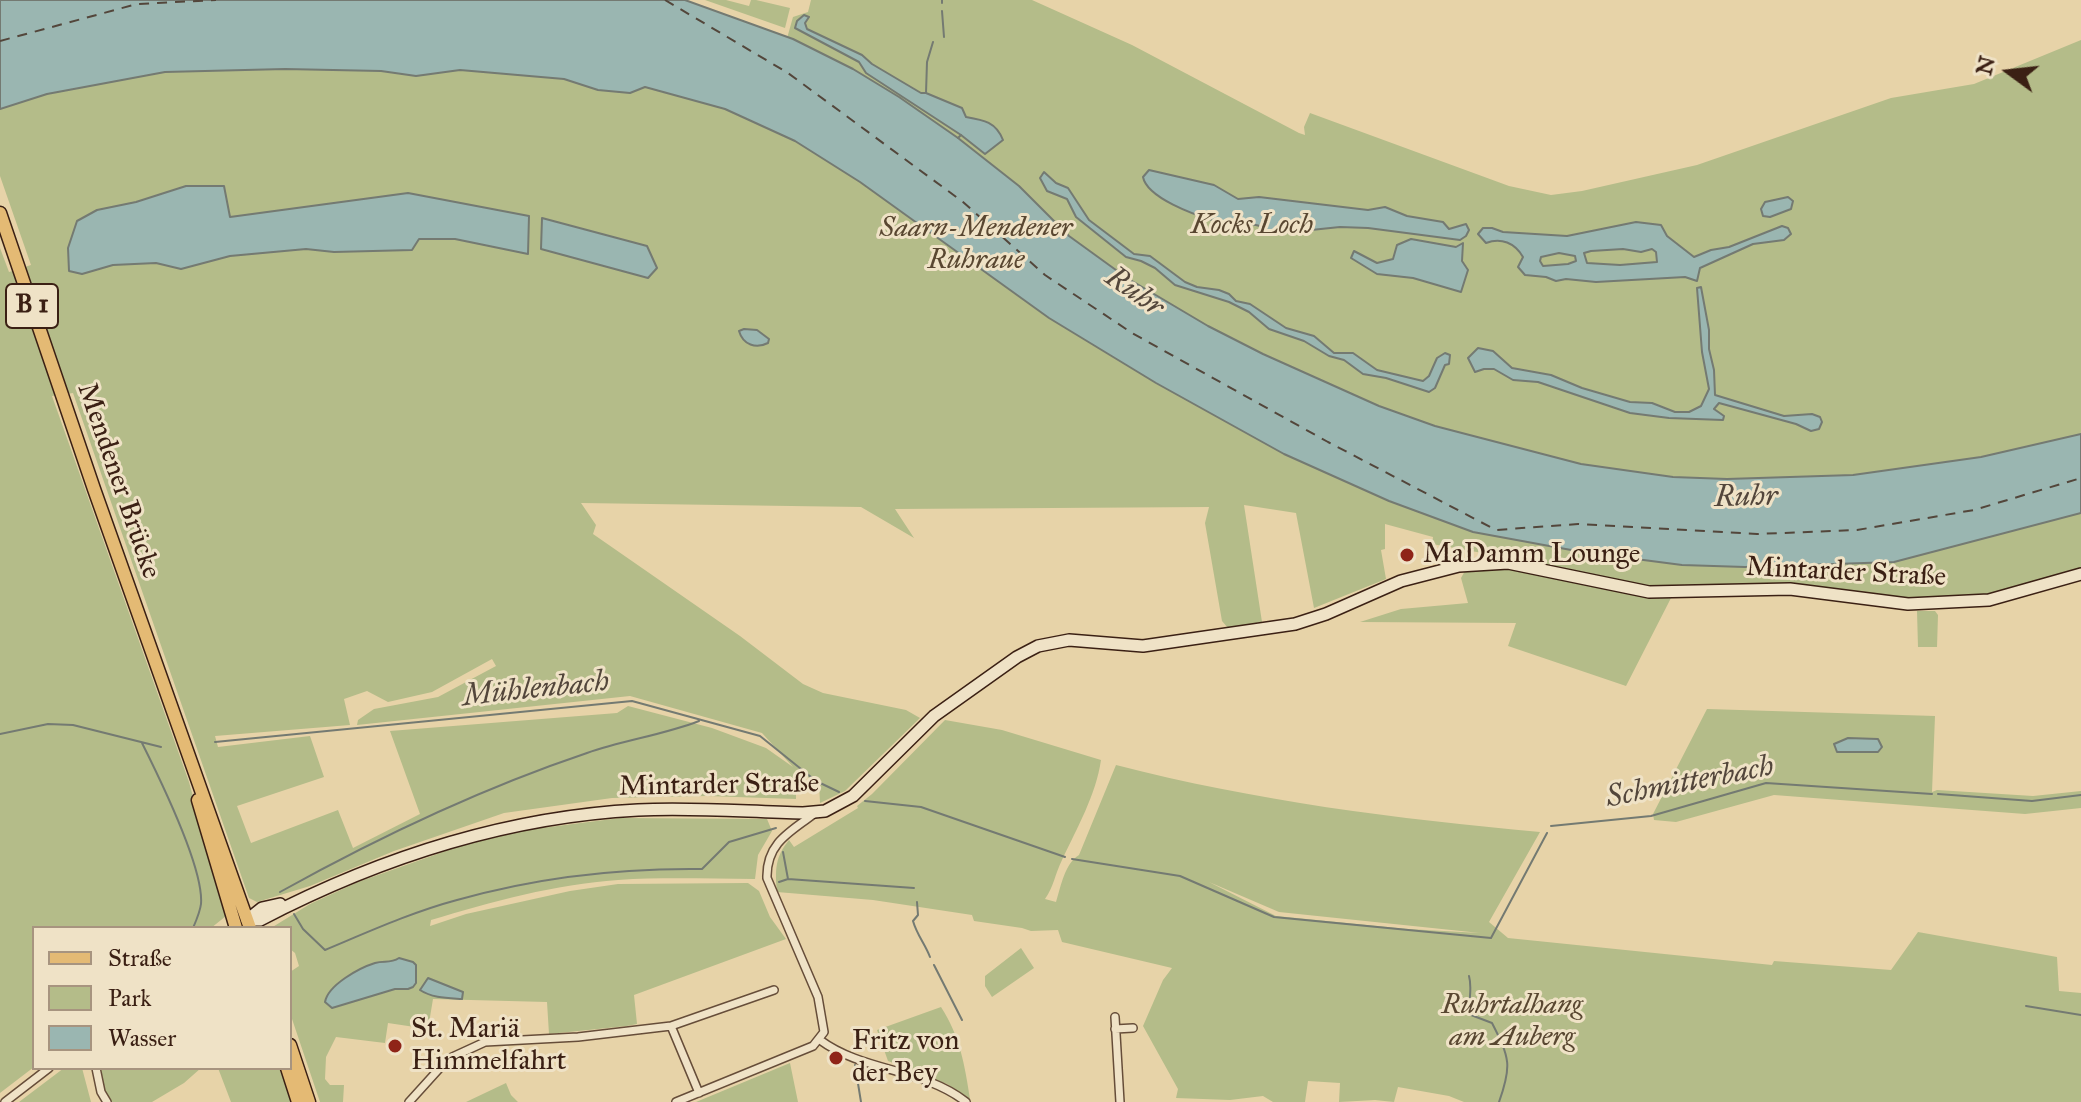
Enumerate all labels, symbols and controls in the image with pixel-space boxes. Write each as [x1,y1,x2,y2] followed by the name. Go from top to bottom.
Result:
[1969,32,2049,112] north arrow
[1970,53,2001,78] text: N
[1191,209,1313,243] park label: Kocks Loch
[879,212,1073,278] park label: Saarn-Mendener Ruhraue
[1098,260,1170,326] water label: Ruhr
[6,284,58,328] road number: B 1
[69,379,167,583] street label: Mendener Brücke
[1714,479,1778,517] water label: Ruhr
[1423,538,1640,572] place label: MaDamm Lounge
[1398,546,1416,564] marker: MaDamm Lounge
[1745,551,1947,595] street label: Mintarder Straße
[461,664,611,716] water label: Mühlenbach
[1603,749,1777,817] water label: Schmitterbach
[618,767,820,805] street label: Mintarder Straße
[32,926,292,1070] legend
[108,943,172,973] text: Straße
[108,983,151,1013] text: Park
[1442,989,1582,1055] park label: Ruhrtalhang am Auberg
[411,1013,566,1079] place label: St. Mariä Himmelfahrt
[108,1023,176,1053] text: Wasser
[852,1025,959,1091] place label: Fritz von der Bey
[386,1037,404,1055] marker: St. Mariä Himmelfahrt
[827,1049,845,1067] marker: Fritz von der Bey

